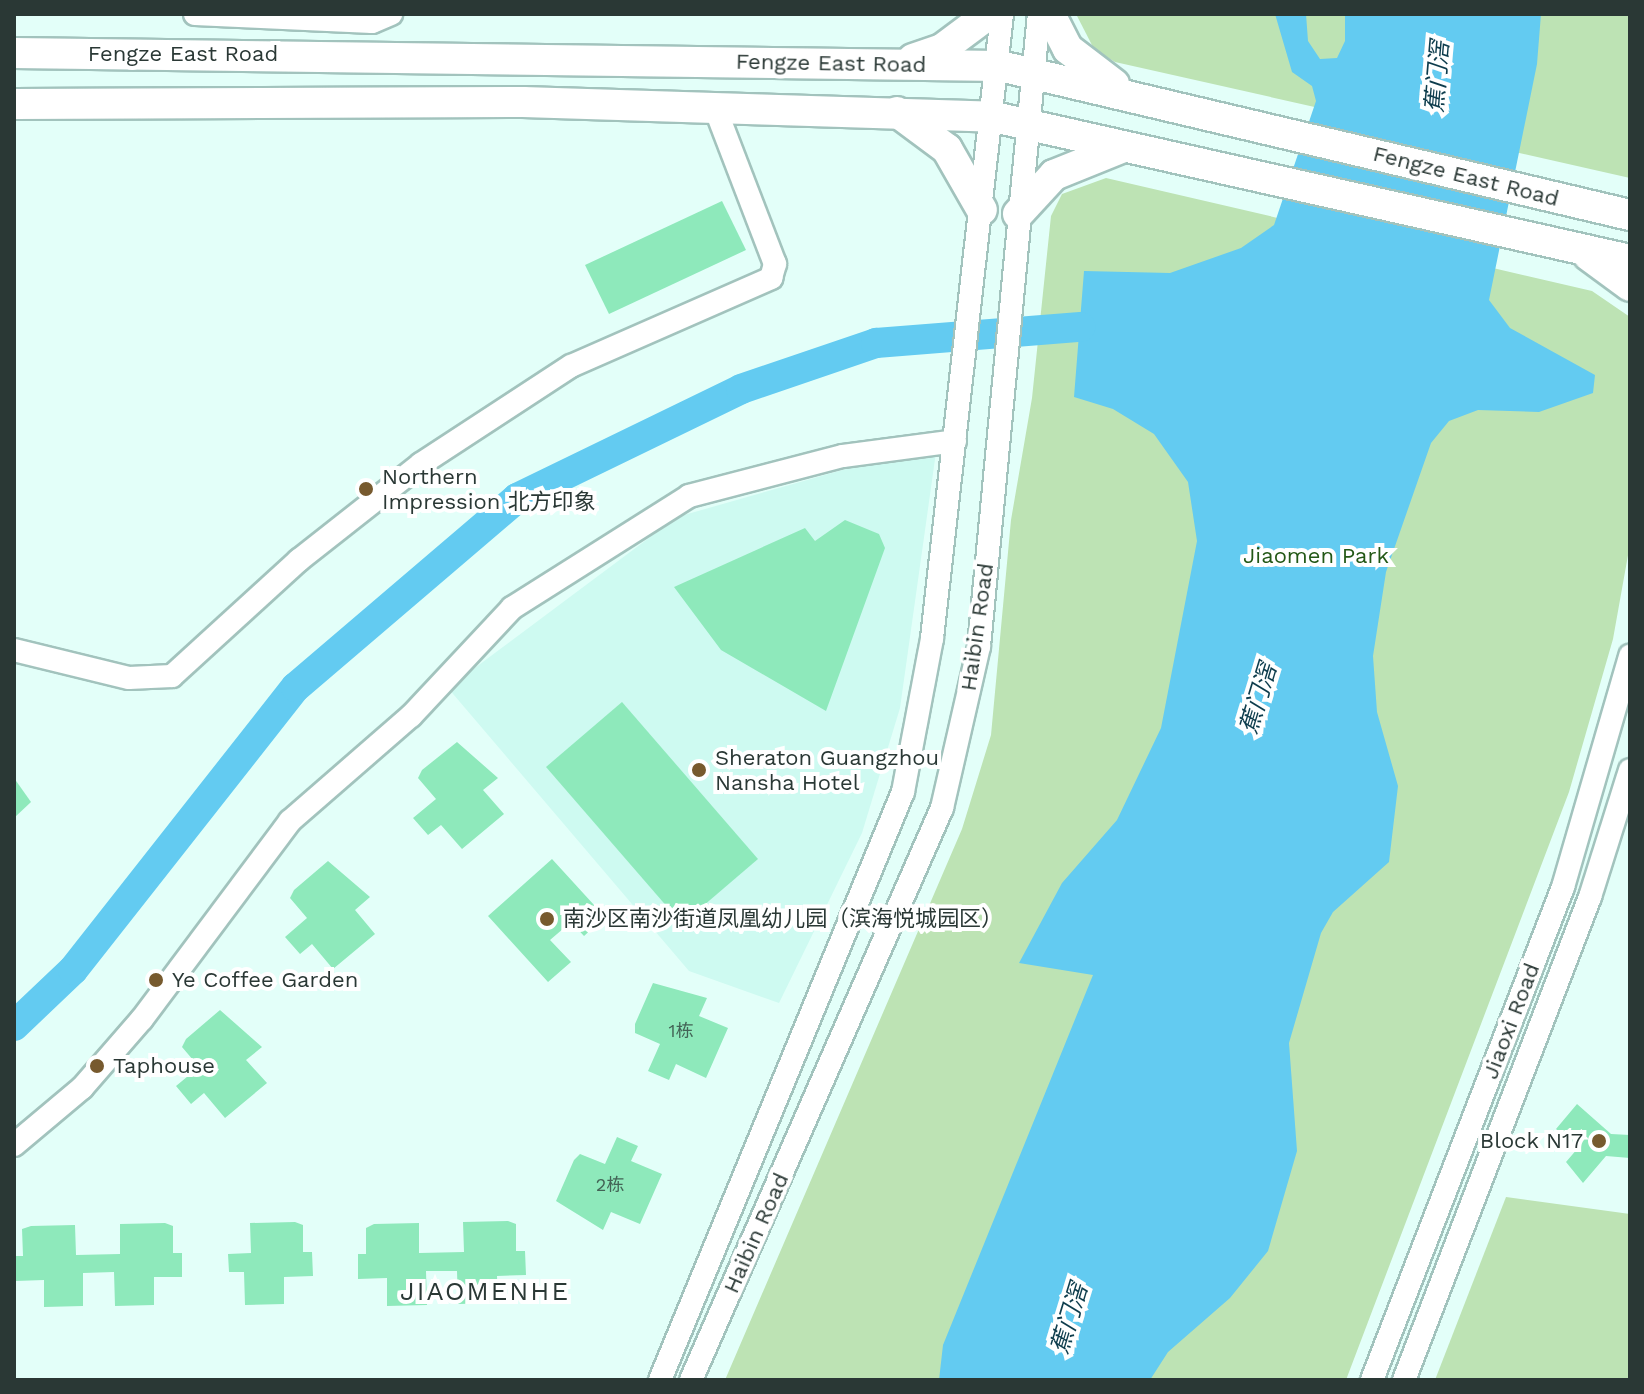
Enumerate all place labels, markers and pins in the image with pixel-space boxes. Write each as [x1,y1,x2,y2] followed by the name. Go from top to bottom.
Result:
[382,463,596,514] place label: Northern Impression 北方印象
[357,480,375,498] marker: Northern Impression 北方印象
[715,744,939,796] place label: Sheraton Guangzhou Nansha Hotel
[690,761,708,779] marker: Sheraton Guangzhou Nansha Hotel
[563,906,1003,932] place label: 南沙区南沙街道凤凰幼儿园（滨海悦城园区）
[538,910,556,928] marker: 南沙区南沙街道凤凰幼儿园（滨海悦城园区）
[172,967,358,993] place label: Ye Coffee Garden
[147,971,165,989] marker: Ye Coffee Garden
[113,1053,215,1079] place label: Taphouse
[88,1057,106,1075] marker: Taphouse
[1479,1128,1583,1154] place label: Block N17
[1590,1132,1608,1150] marker: Block N17

